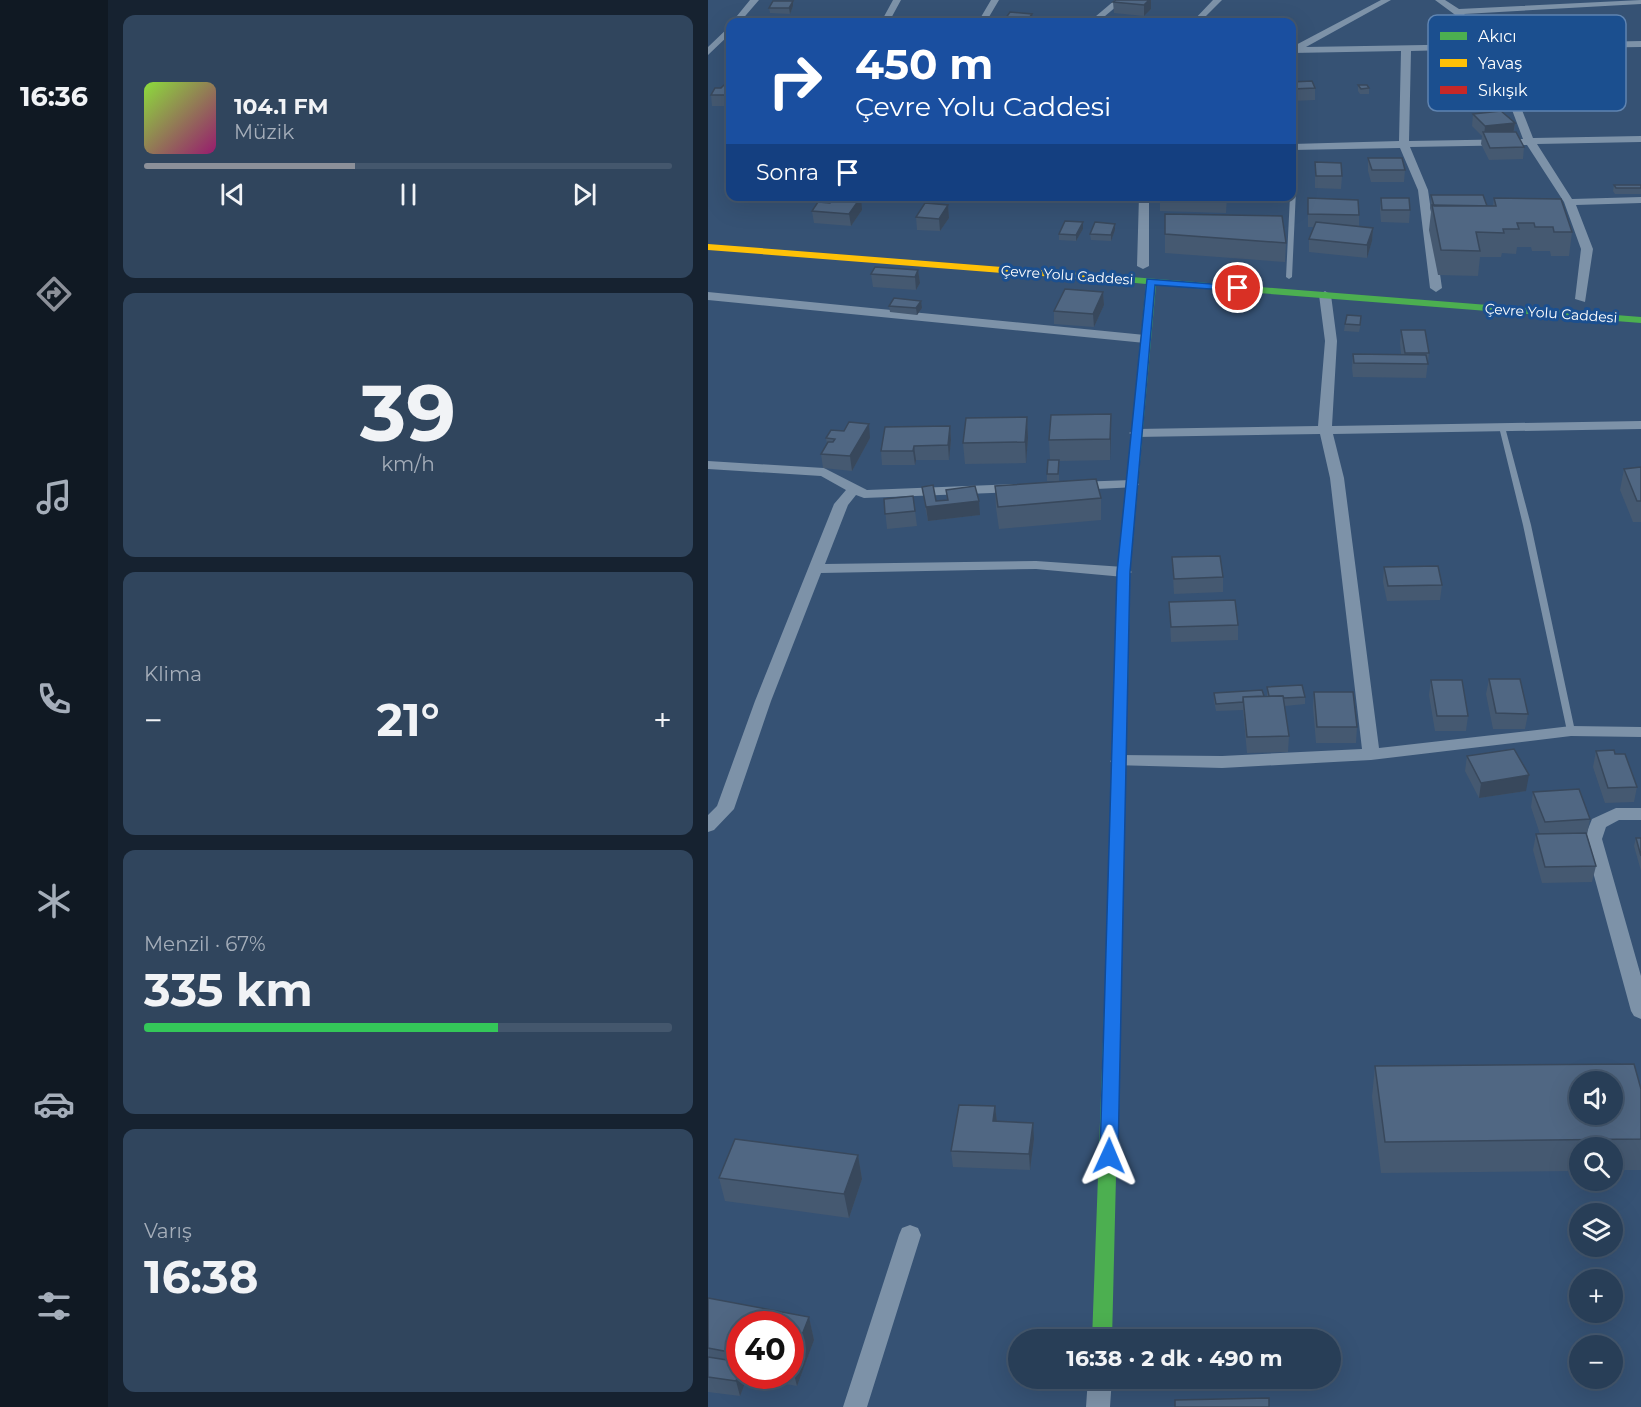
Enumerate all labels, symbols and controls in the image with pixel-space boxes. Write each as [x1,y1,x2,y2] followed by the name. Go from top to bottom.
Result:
[1428,15,1626,111] legend
[1478,27,1517,46] text: Akıcı
[855,38,993,90] text: 450 m
[756,42,834,120] icon: right
[1478,54,1522,73] text: Yavaş
[20,80,88,113] text: 16:36
[1478,81,1528,100] text: Sıkışık
[855,90,1111,123] text: Çevre Yolu Caddesi
[234,93,328,120] text: 104.1 FM
[234,120,294,144] text: Müzik
[831,156,864,189] icon: arrive
[756,159,819,186] text: Sonra
[216,178,249,211] icon: previous
[392,178,425,211] icon: pause
[568,178,601,211] icon: next
[1000,261,1134,289] street label: Çevre Yolu Caddesi
[1212,262,1263,313] pin
[1221,271,1254,304] icon: arrive
[33,273,75,315] icon: directions
[1484,299,1618,327] street label: Çevre Yolu Caddesi
[360,365,456,461] text: 39
[381,452,435,476] text: km/h
[33,476,75,518] icon: music
[144,662,202,686] text: Klima
[33,678,75,720] icon: phone
[376,692,440,747] text: 21°
[144,700,163,740] text: −
[653,700,672,740] text: +
[33,880,75,922] icon: climate
[144,932,266,956] text: Menzil · 67%
[144,962,313,1017] text: 335 km
[1569,1071,1623,1389] map controls
[1569,1071,1623,1125] button: sound
[33,1083,75,1125] icon: car
[1077,1124,1141,1188] position arrow
[1569,1137,1623,1191] button: search
[1569,1203,1623,1257] button: layers
[144,1219,192,1243] text: Varış
[144,1249,258,1304] text: 16:38
[1569,1269,1623,1323] button: +
[33,1285,75,1327] icon: filters
[726,1311,804,1389] speed limit sign: 40
[1569,1335,1623,1389] button: −
[1066,1345,1283,1372] text: 16:38 · 2 dk · 490 m

